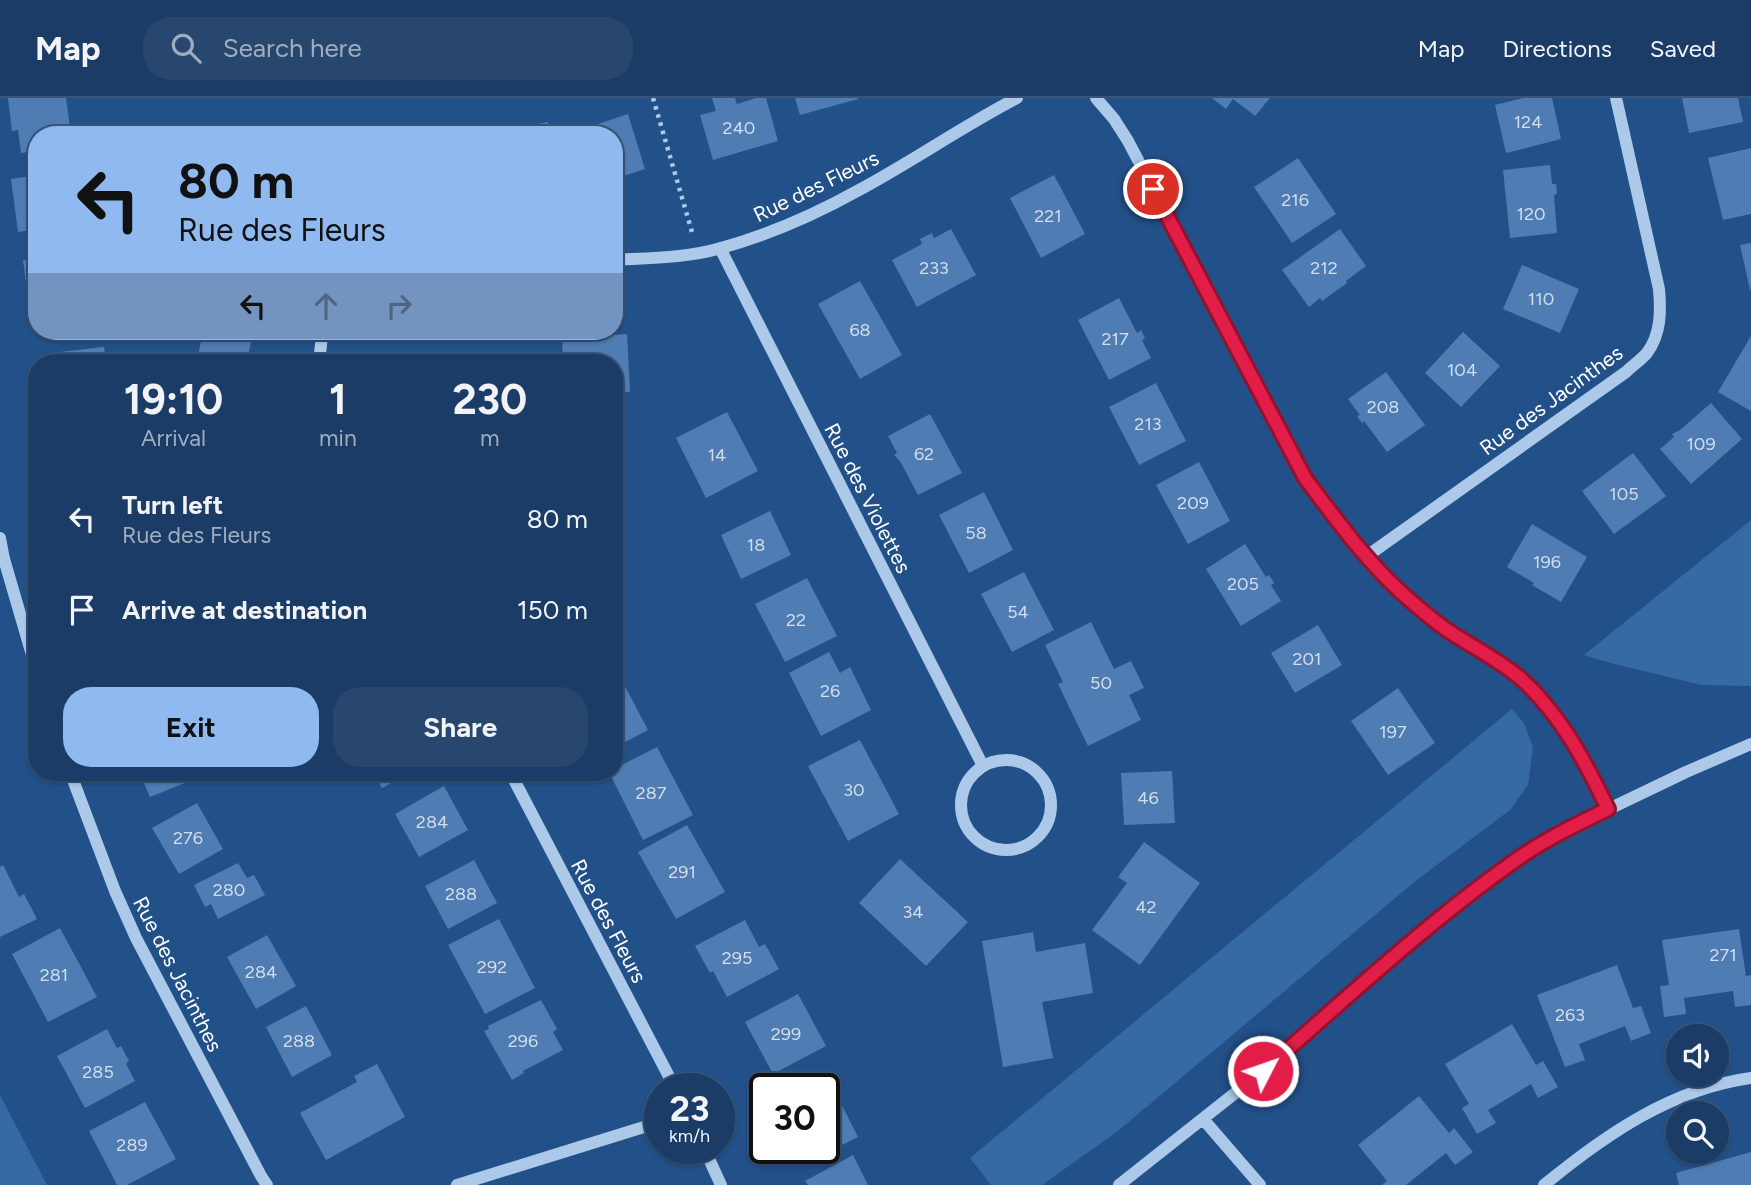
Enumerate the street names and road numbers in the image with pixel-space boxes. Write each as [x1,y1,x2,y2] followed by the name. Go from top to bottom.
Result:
[749,145,883,227] street label: Rue des Fleurs
[1475,340,1627,460] street label: Rue des Jacinthes
[819,419,917,577] street label: Rue des Violettes
[566,855,652,987] street label: Rue des Fleurs
[128,892,228,1056] street label: Rue des Jacinthes

